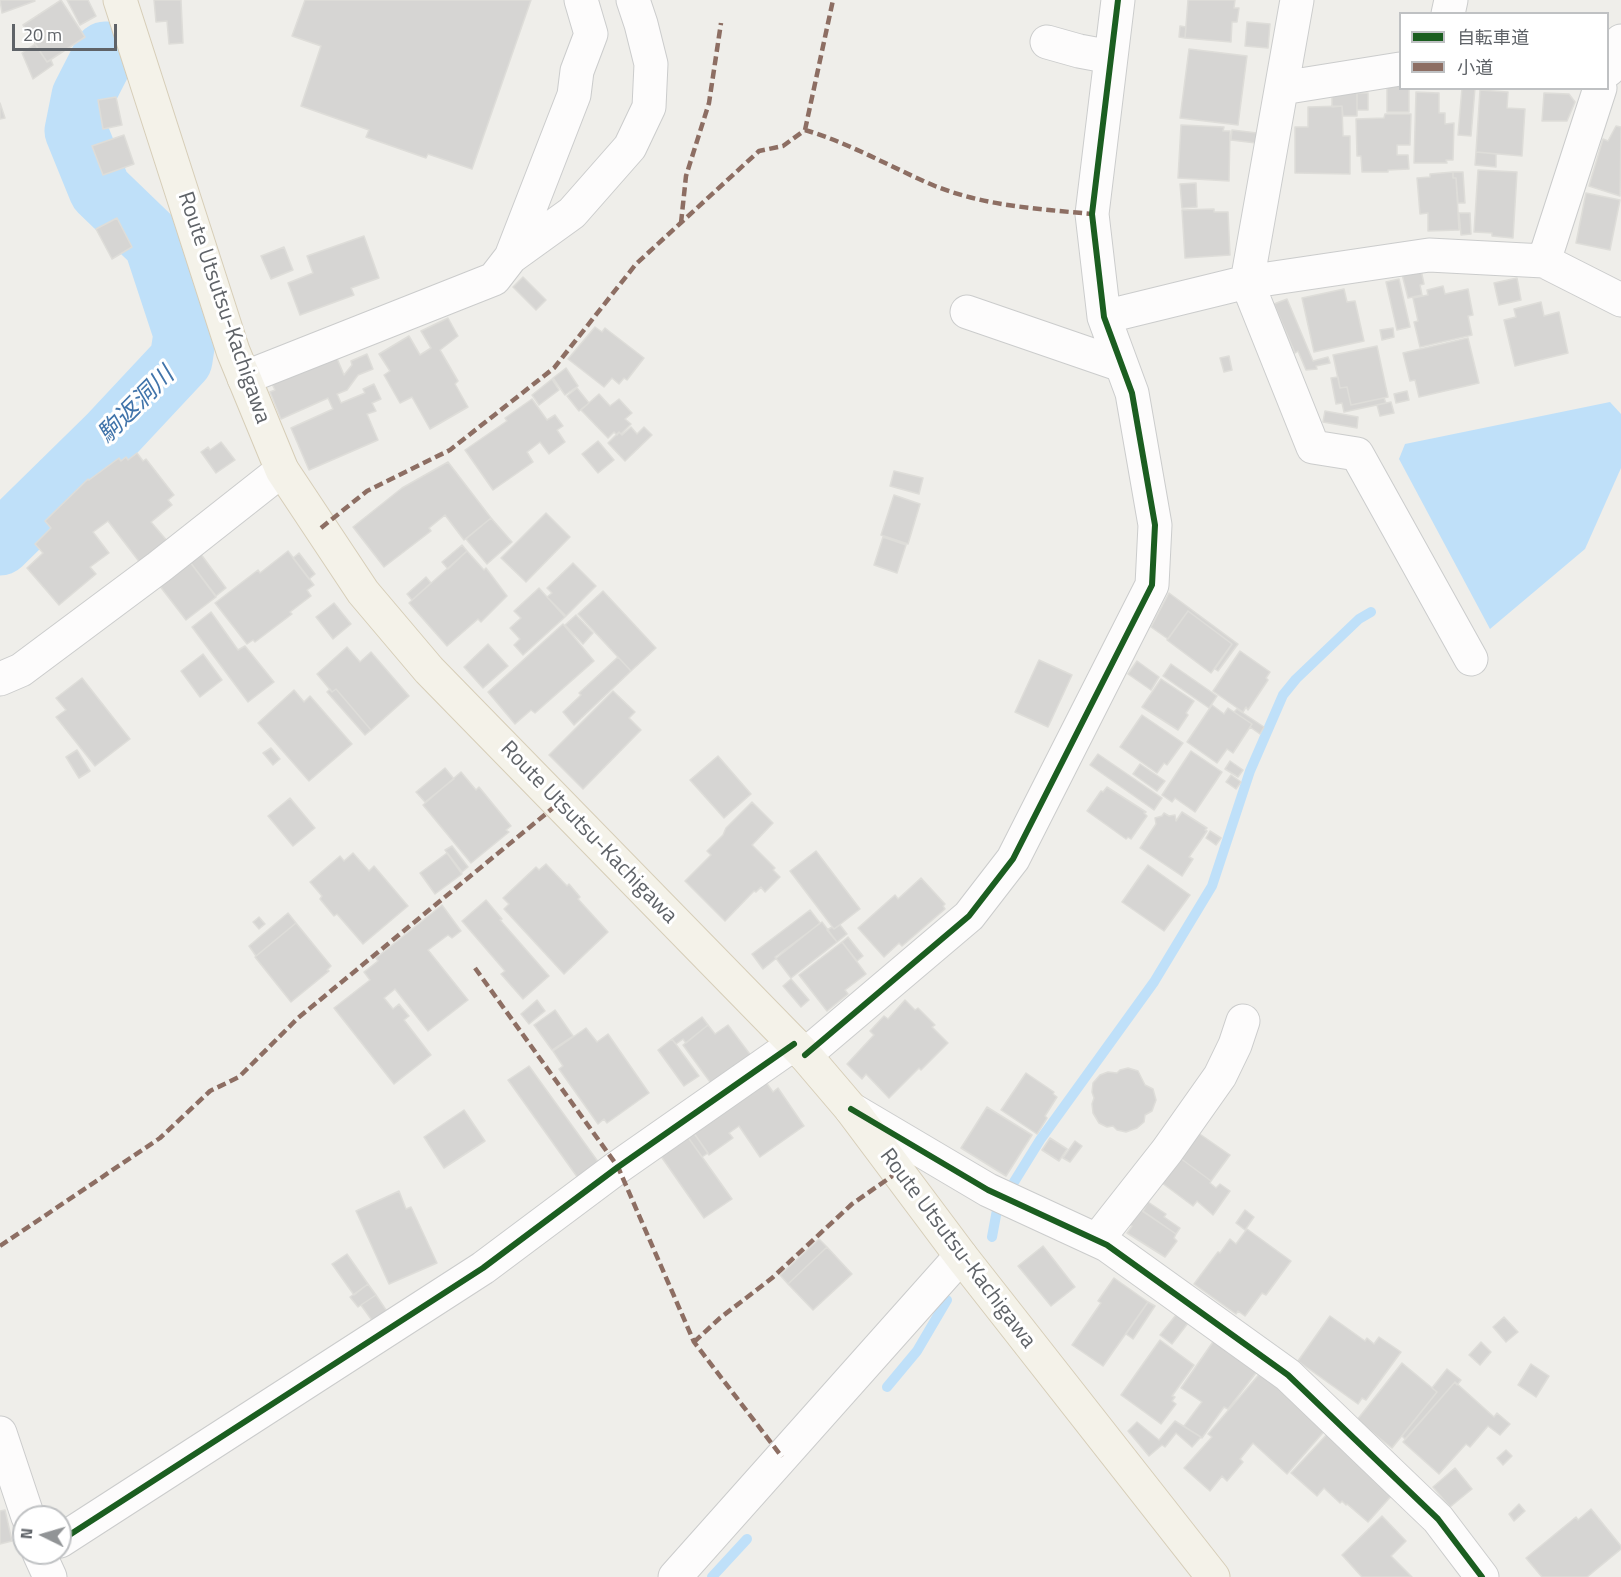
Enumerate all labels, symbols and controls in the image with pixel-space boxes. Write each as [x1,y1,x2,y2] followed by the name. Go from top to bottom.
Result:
[15,12,120,50] scale bar
[1399,12,1609,90] legend
[23,21,62,48] text: 20 m
[1457,24,1529,51] text: 自転車道
[1457,54,1493,81] text: 小道
[171,189,275,427] street label: Route Utsutsu-Kachigawa
[93,362,181,450] water label: 駒返洞川
[494,736,682,930] street label: Route Utsutsu-Kachigawa
[873,1144,1041,1354] street label: Route Utsutsu-Kachigawa
[12,1505,72,1565] north arrow
[14,1527,38,1540] text: N

